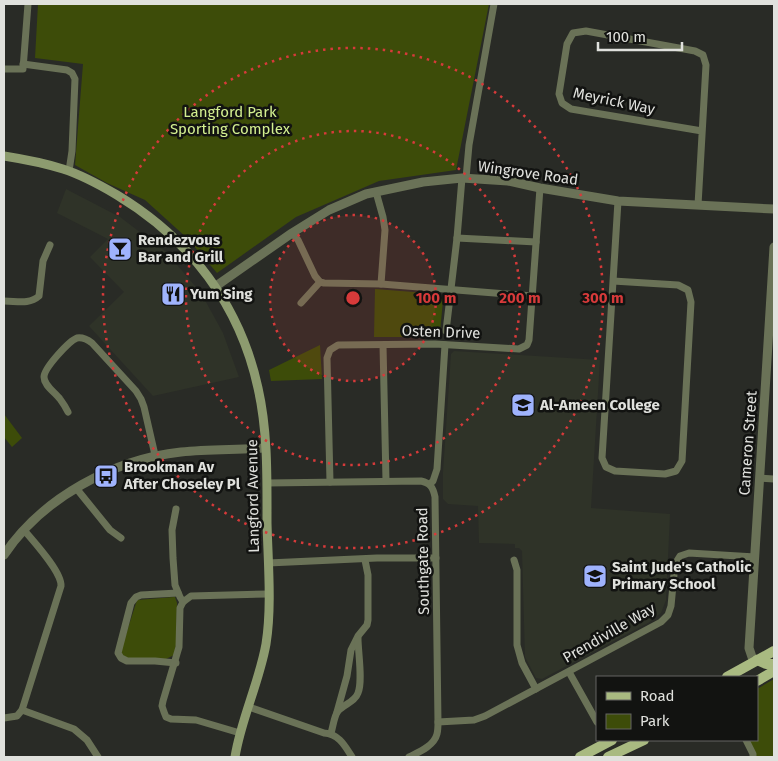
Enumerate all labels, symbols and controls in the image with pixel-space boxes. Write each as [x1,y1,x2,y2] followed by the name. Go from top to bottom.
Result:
[598,20,682,52] scale bar
[606,28,646,46] text: 100 m
[571,84,657,119] street label: Meyrick Way
[170,103,291,138] park label: Langford Park Sporting Complex
[477,157,579,189] street label: Wingrove Road
[138,231,224,266] place label: Rendezvous Bar and Grill
[107,236,133,262] bar icon: Rendezvous Bar and Grill
[160,281,186,307] restaurant icon: Yum Sing
[189,285,253,303] place label: Yum Sing
[344,289,362,307] centre of rings
[416,289,456,307] text: 100 m
[499,289,541,307] text: 200 m
[581,289,624,307] text: 300 m
[401,322,481,342] street label: Osten Drive
[735,389,761,496] street label: Cameron Street
[510,392,536,418] school or university icon: Al-Ameen College
[539,396,660,414] place label: Al-Ameen College
[243,439,263,553] street label: Langford Avenue
[123,458,241,493] place label: Brookman Av After Choseley Pl
[93,463,119,489] bus stop icon: Brookman Av After Choseley Pl
[413,507,433,615] street label: Southgate Road
[612,558,752,593] place label: Saint Jude's Catholic Primary School
[582,563,608,589] school or university icon: Saint Jude's Catholic Primary School
[560,599,659,667] street label: Prendiville Way
[596,676,758,741] legend
[640,687,675,705] text: Road
[640,712,670,730] text: Park

